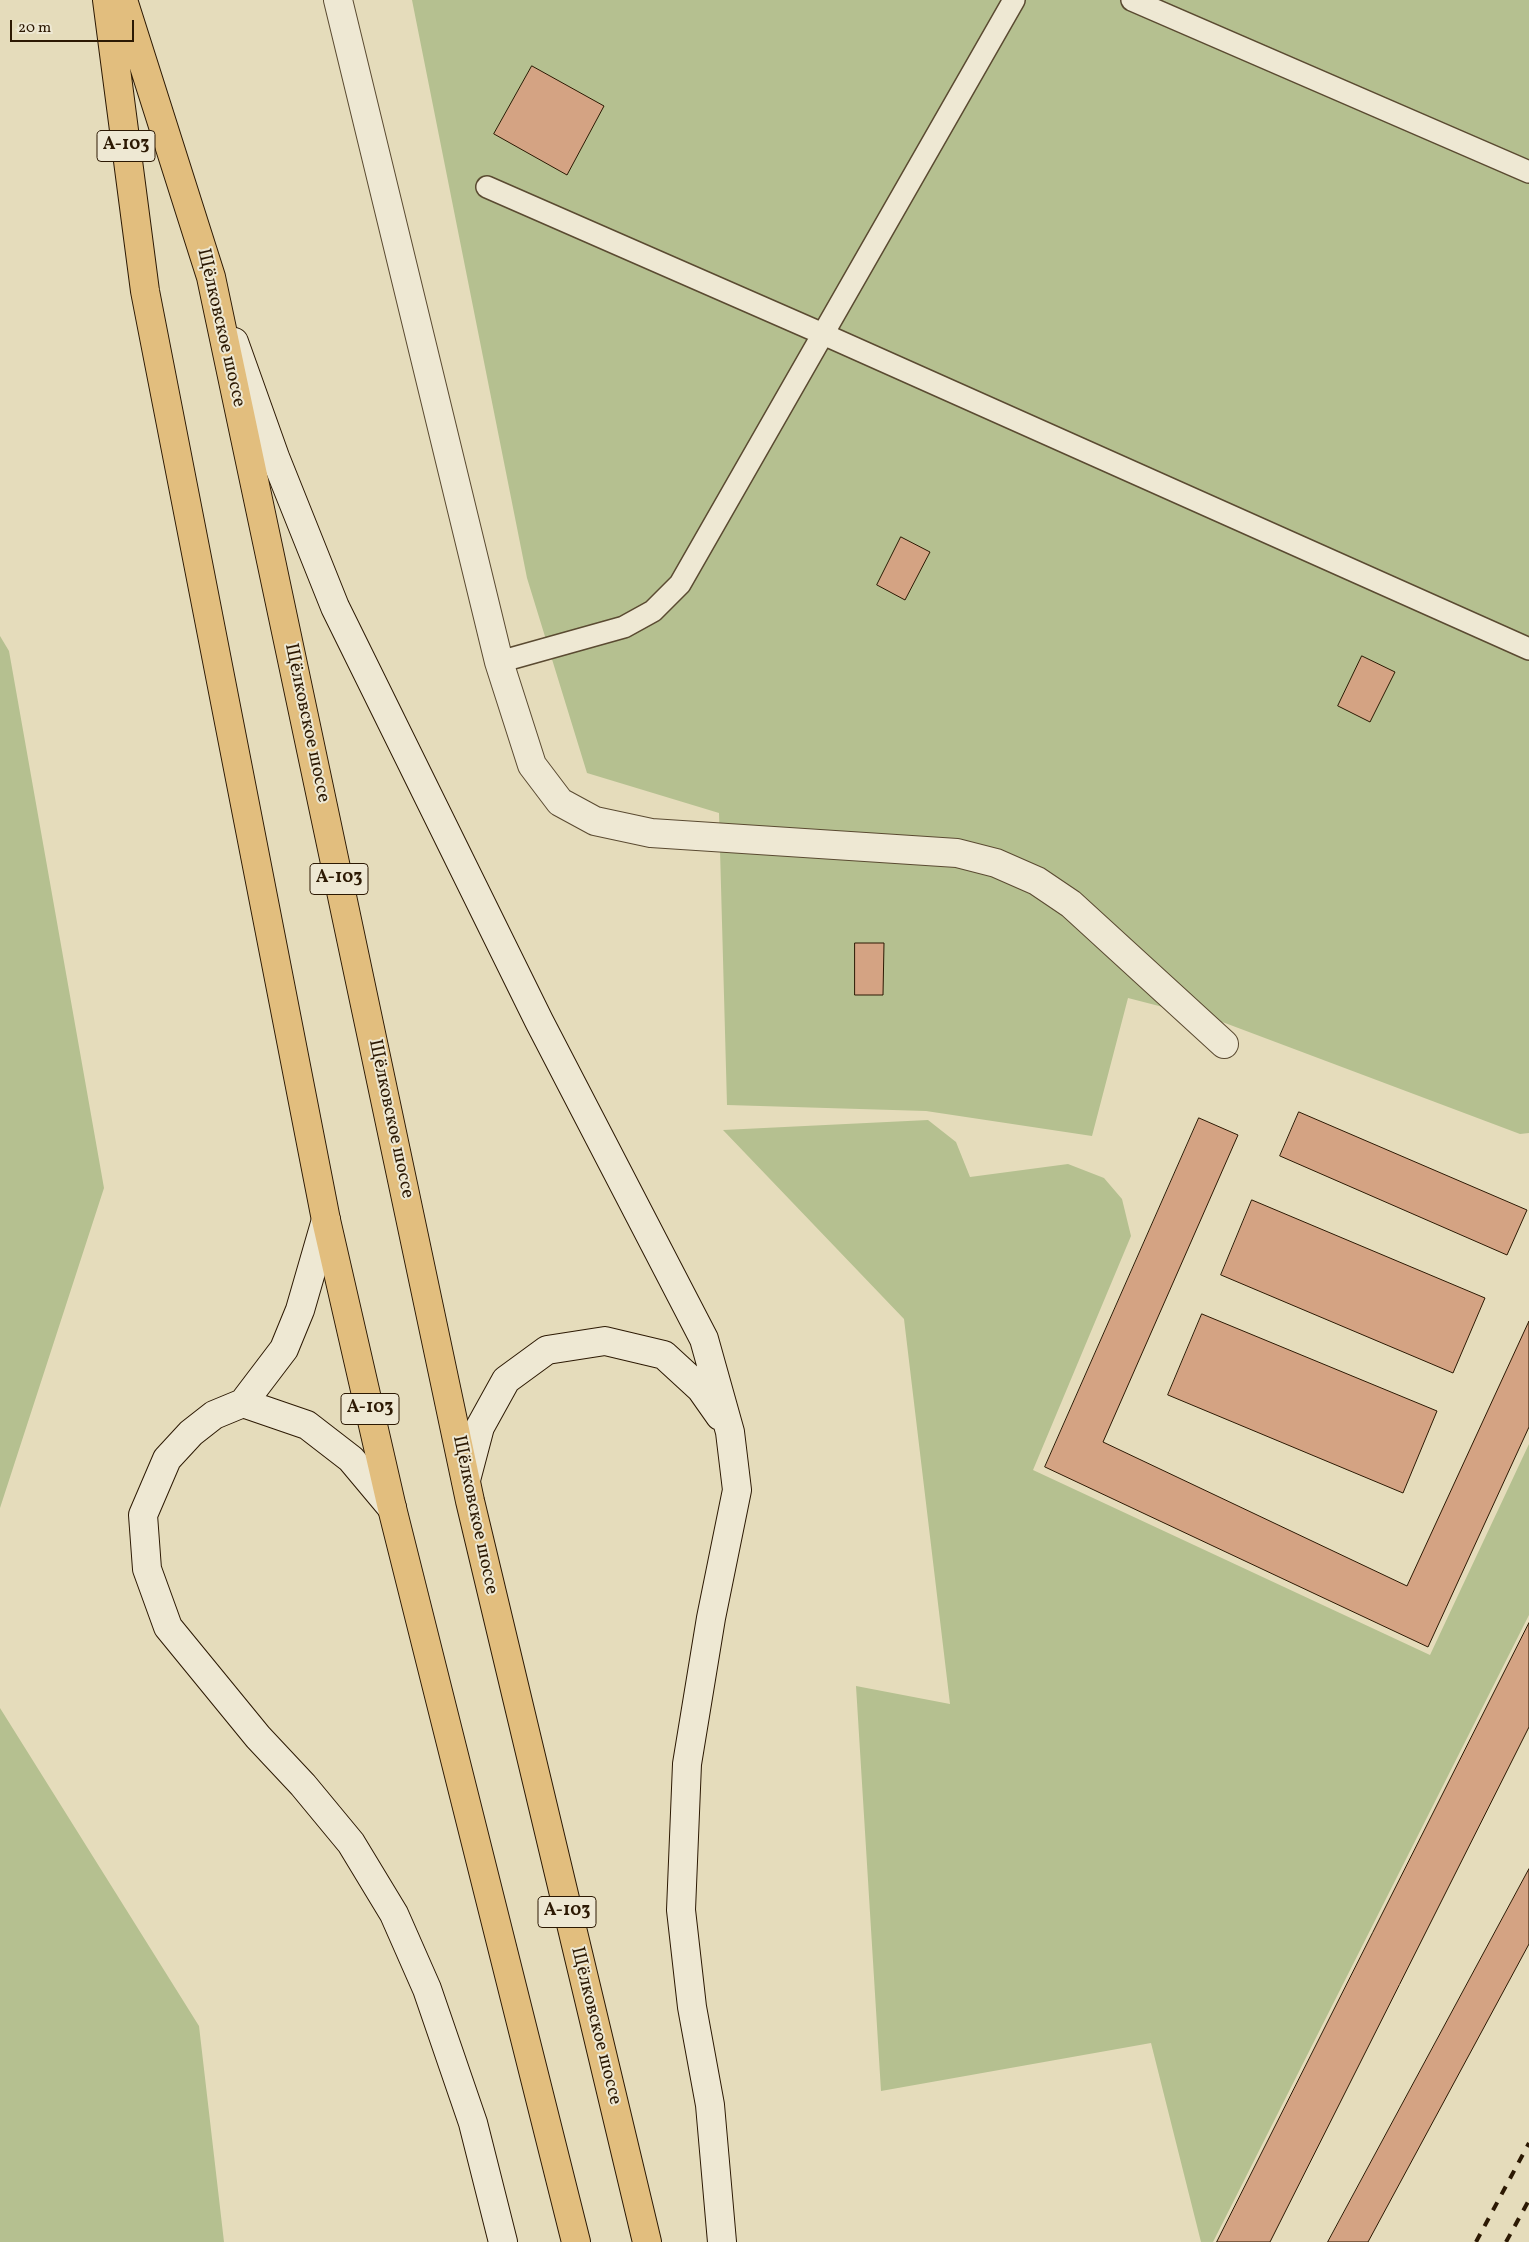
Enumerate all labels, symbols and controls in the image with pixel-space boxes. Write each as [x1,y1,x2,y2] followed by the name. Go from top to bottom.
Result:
[12,10,136,42] scale bar
[18,18,51,39] text: 20 m
[97,130,155,162] road number: А-103
[191,246,249,410] street label: Щёлковское шоссе
[278,641,334,805] street label: Щёлковское шоссе
[310,864,368,894] road number: А-103
[362,1037,418,1201] street label: Щёлковское шоссе
[341,1394,399,1425] road number: А-103
[446,1433,502,1597] street label: Щёлковское шоссе
[538,1896,596,1928] road number: А-103
[564,1945,626,2107] street label: Щёлковское шоссе

